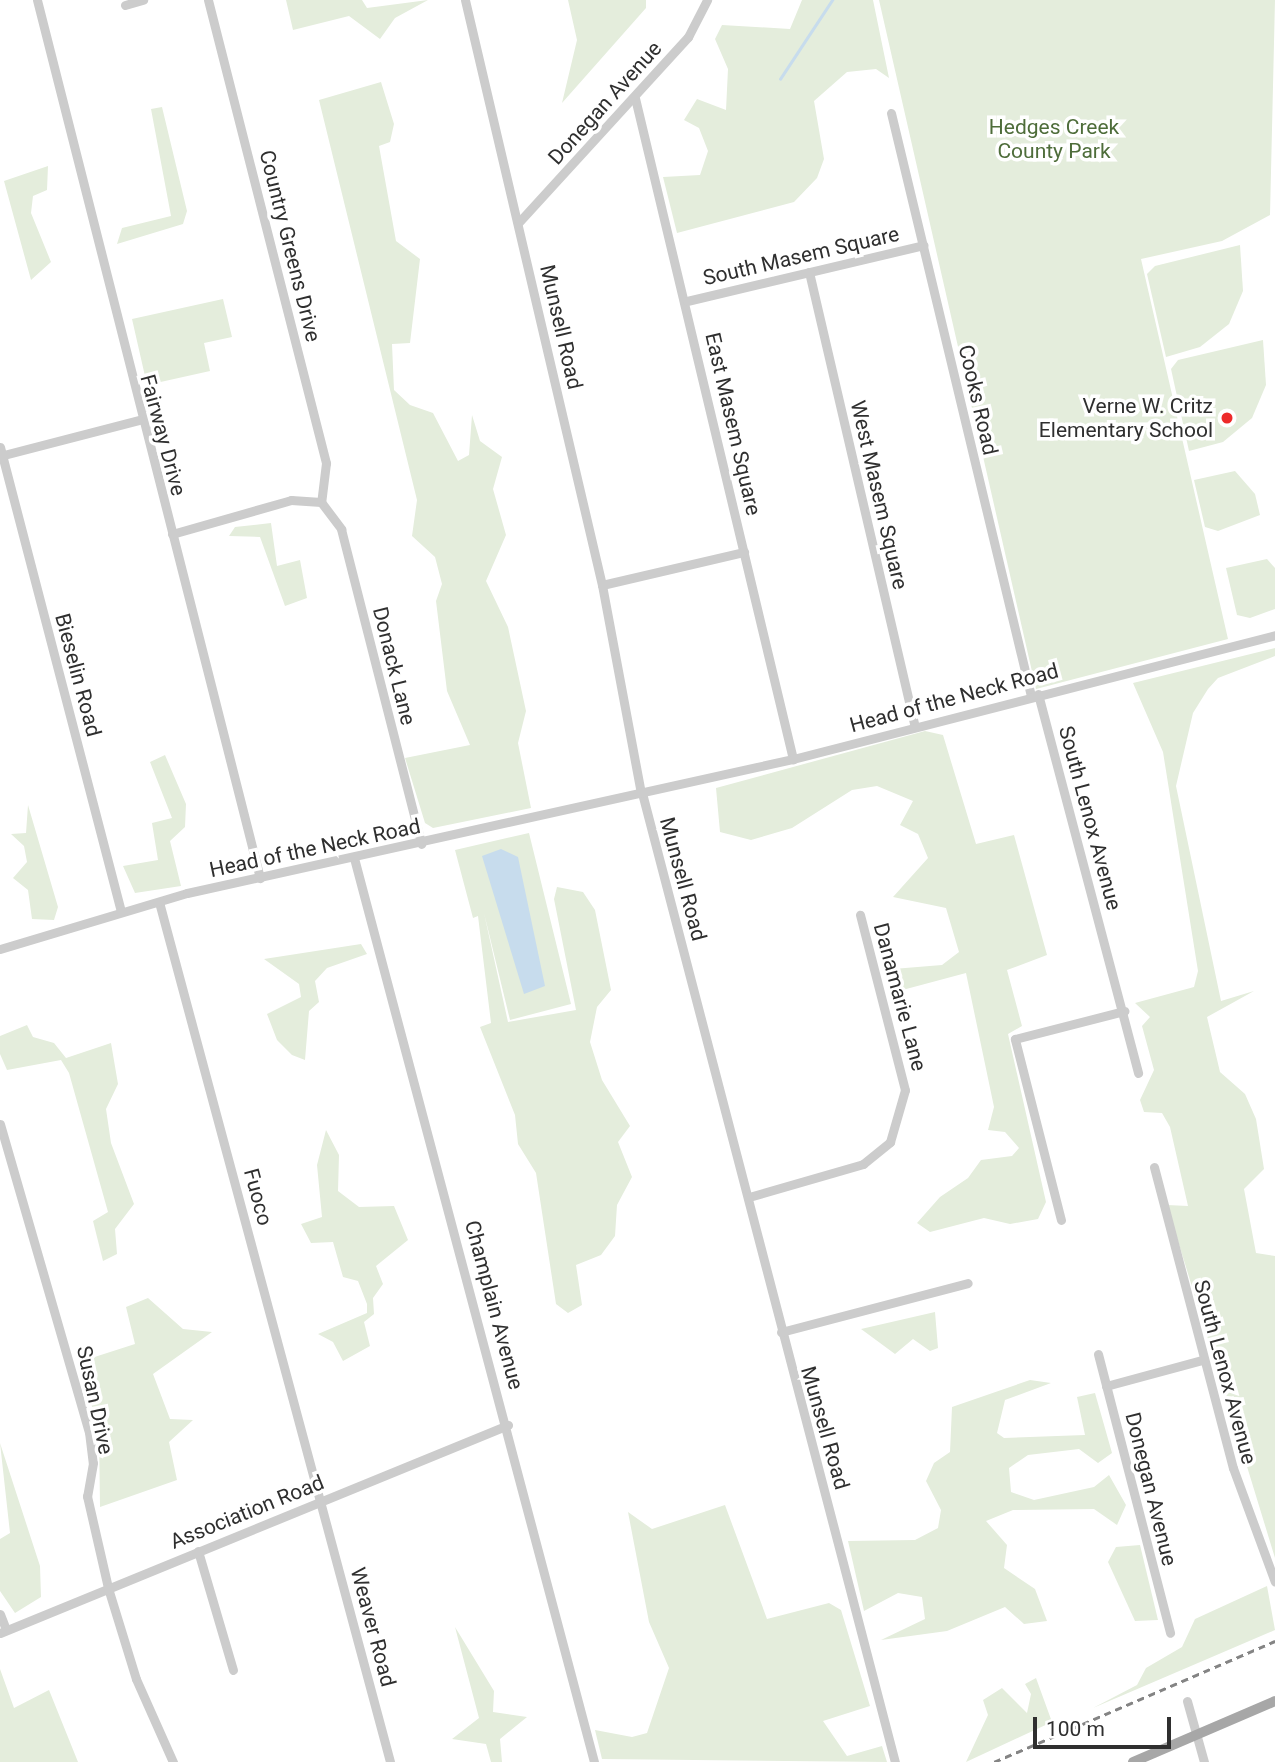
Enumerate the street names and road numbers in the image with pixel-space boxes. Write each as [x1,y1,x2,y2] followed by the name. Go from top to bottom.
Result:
[543,36,667,170] street label: Donegan Avenue
[254,148,326,344] street label: Country Greens Drive
[700,221,902,291] street label: South Masem Square
[534,262,588,392] street label: Munsell Road
[700,330,766,518] street label: East Masem Square
[953,342,1003,458] street label: Cooks Road
[135,372,191,498] street label: Fairway Drive
[845,398,913,592] street label: West Masem Square
[367,604,421,728] street label: Donack Lane
[49,611,107,739] street label: Bieselin Road
[847,658,1061,738] street label: Head of the Neck Road
[1053,723,1127,913] street label: South Lenox Avenue
[207,813,423,883] street label: Head of the Neck Road
[654,814,712,944] street label: Munsell Road
[868,920,932,1074] street label: Danamarie Lane
[238,1166,278,1228] street label: Fuoco
[459,1218,529,1392] street label: Champlain Avenue
[1188,1277,1262,1467] street label: South Lenox Avenue
[71,1343,119,1457] street label: Susan Drive
[795,1363,855,1493] street label: Munsell Road
[1120,1410,1182,1568] street label: Donegan Avenue
[166,1470,328,1554] street label: Association Road
[345,1565,401,1689] street label: Weaver Road

